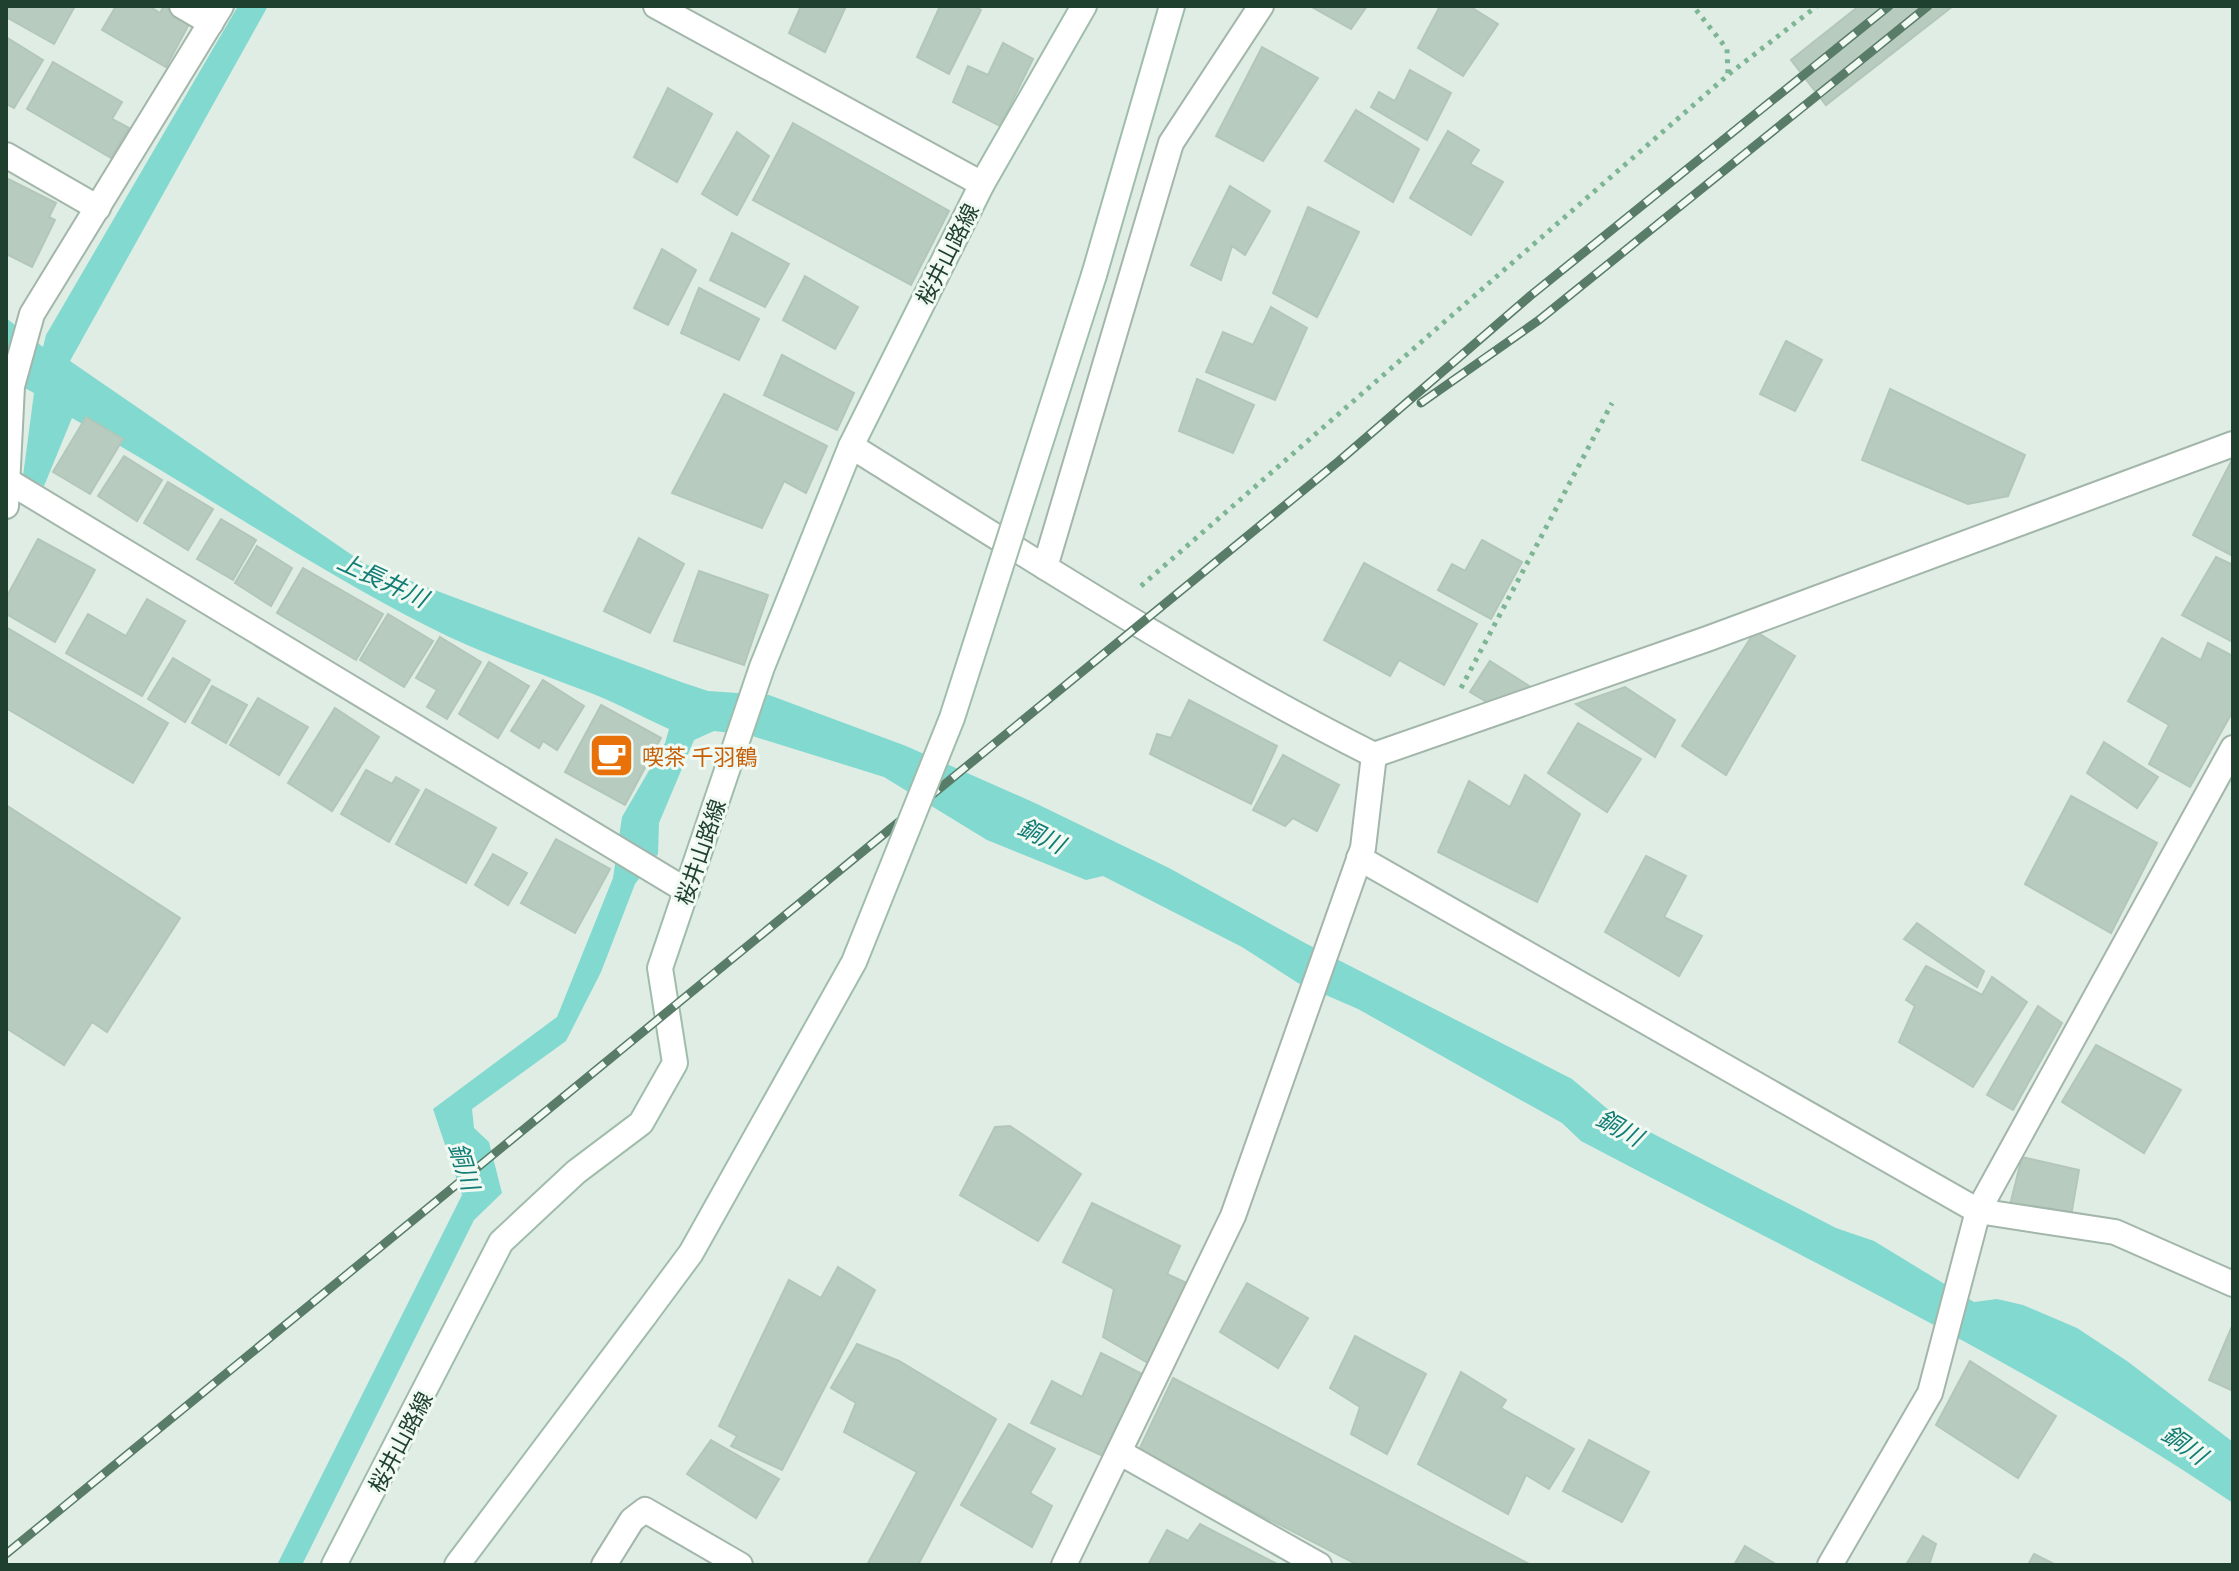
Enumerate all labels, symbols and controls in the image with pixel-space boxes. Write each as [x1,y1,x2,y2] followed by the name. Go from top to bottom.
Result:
[910,199,984,309] street label: 桜井山路線
[333,546,435,614] water label: 上長井川
[587,732,635,780] cafe icon: 喫茶 千羽鶴
[642,743,758,770] place label: 喫茶 千羽鶴
[669,796,731,908] street label: 桜井山路線
[1014,811,1073,860] water label: 銅川
[1592,1103,1651,1153] water label: 銅川
[444,1139,487,1196] water label: 銅川
[362,1387,438,1497] street label: 桜井山路線
[2157,1418,2215,1471] water label: 銅川

